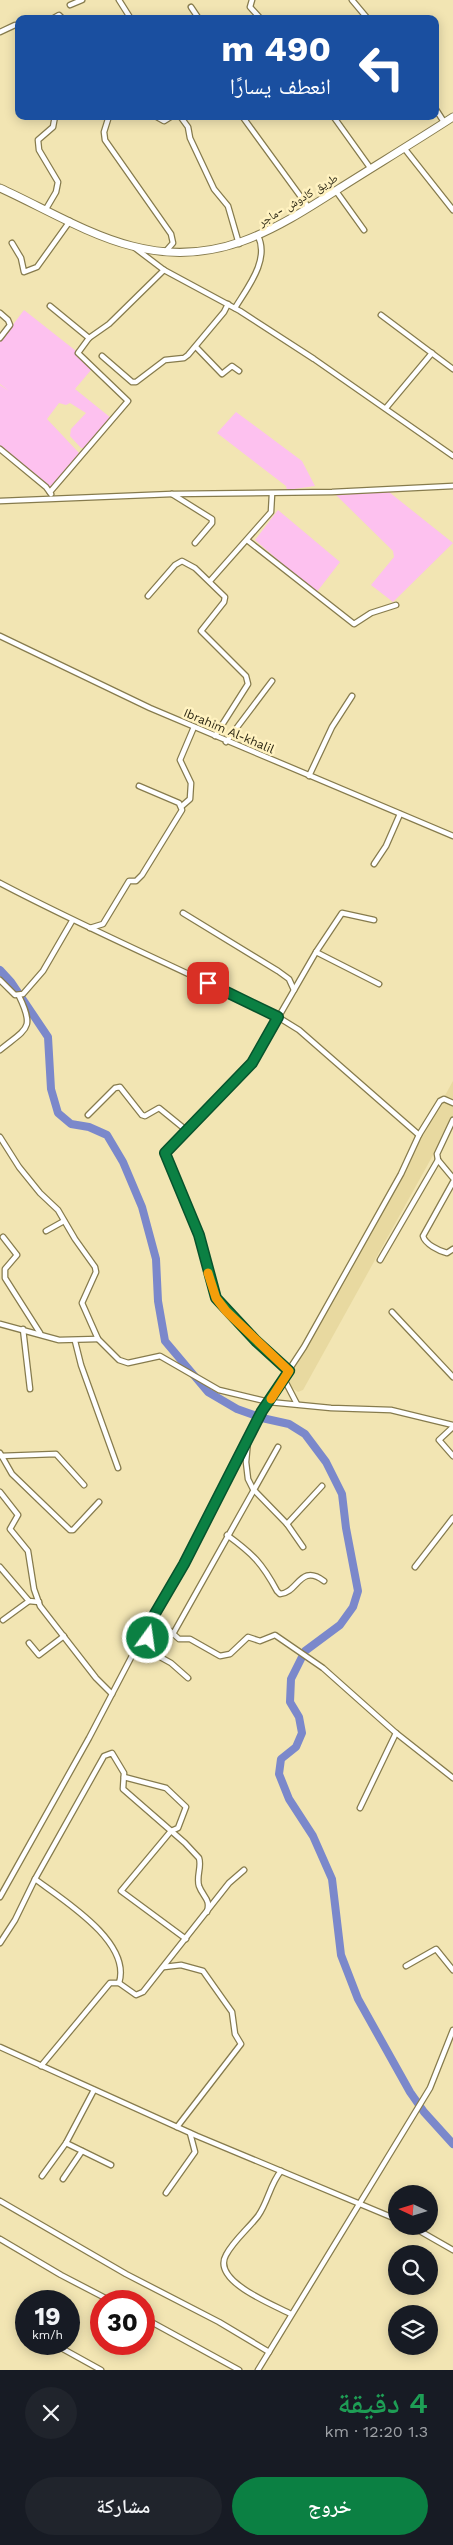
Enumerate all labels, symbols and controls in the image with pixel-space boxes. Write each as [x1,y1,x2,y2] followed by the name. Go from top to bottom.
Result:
[221,28,331,70] text: 490 m
[349,35,414,100] icon: left
[230,74,331,99] text: انعطف يسارًا
[255,171,341,230] street label: طريق كادوش -ماجر
[182,706,277,757] street label: Ibrahim Al-khalil
[187,962,229,1004] pin
[194,969,222,997] icon: arrive
[121,1611,173,1663] position arrow
[388,2185,438,2235] north arrow
[388,2185,438,2355] map controls
[388,2245,438,2295] button: search
[90,2290,155,2355] speed limit sign: 30
[34,2302,61,2331] text: 19
[388,2305,438,2355] button: layers
[32,2328,63,2342] text: km/h
[337,2385,428,2420] text: 4 دقيقة
[25,2387,77,2439] button: close
[325,2422,428,2441] text: 1.3 km · 12:20
[25,2477,222,2535] button: مشاركة
[232,2477,428,2535] button: خروج

